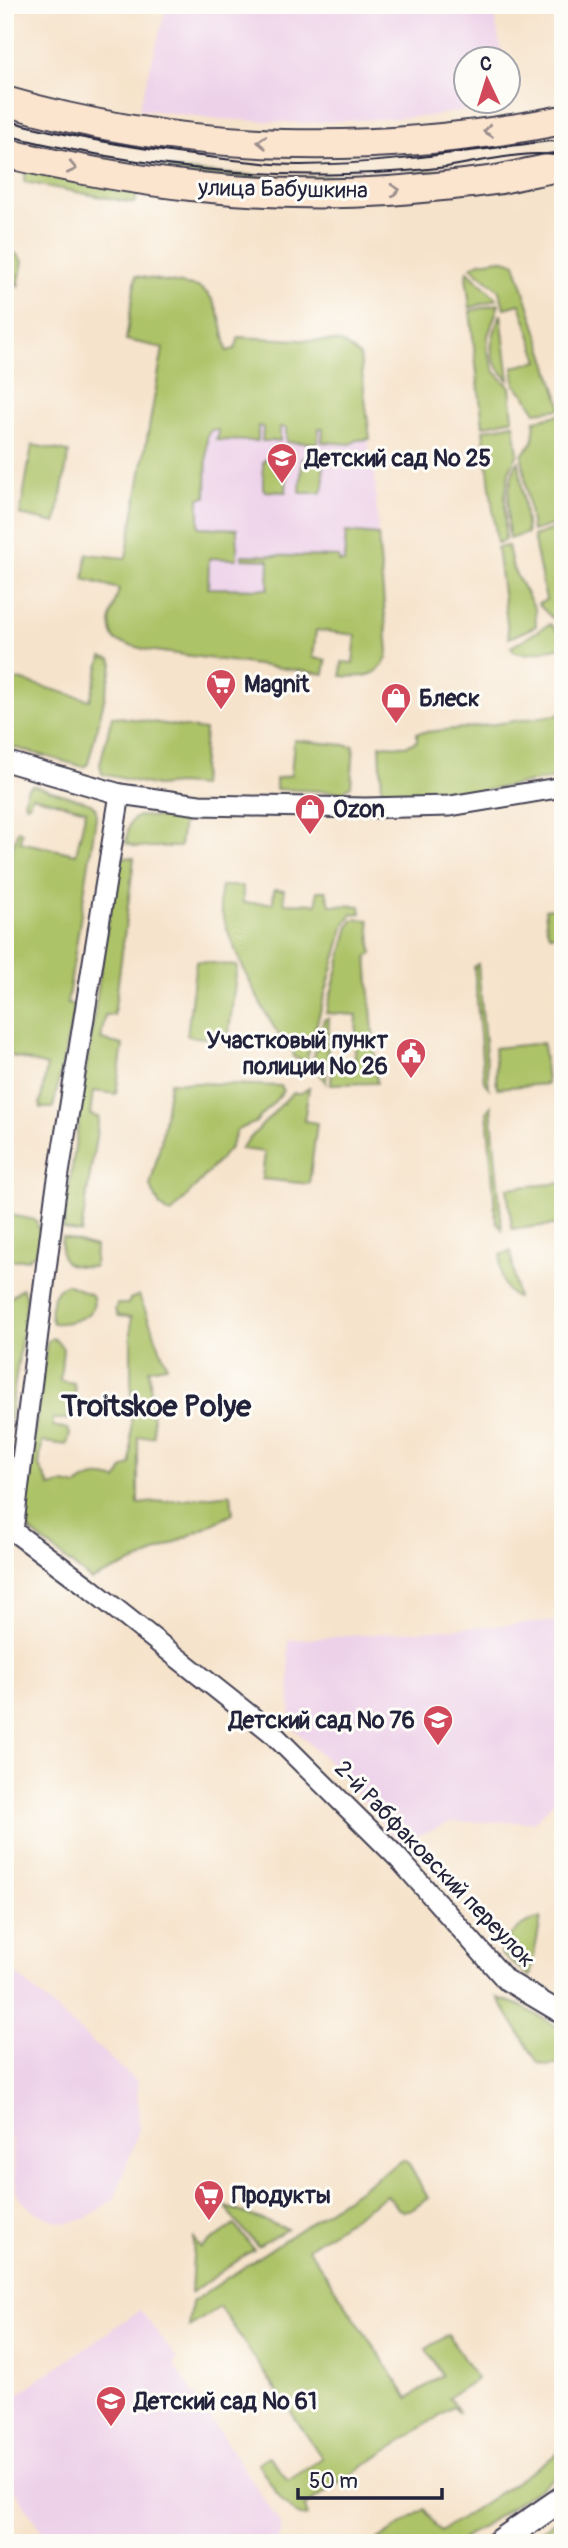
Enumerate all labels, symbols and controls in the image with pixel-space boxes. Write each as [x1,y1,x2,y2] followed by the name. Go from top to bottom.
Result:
[452,46,522,116] north arrow
[479,52,493,76] text: С
[482,123,494,138] one-way arrow
[256,135,267,150] one-way arrow
[66,160,78,175] one-way arrow
[197,173,368,205] street label: улица Бабушкина
[390,183,401,198] one-way arrow
[265,441,299,485] school or university icon: Детский сад № 25
[303,444,491,473] place label: Детский сад № 25
[204,667,238,711] supermarket icon: Magnit
[244,670,310,699] place label: Magnit
[379,681,413,725] shop icon: Блеск
[419,684,480,713] place label: Блеск
[293,792,327,836] shop icon: Ozon
[333,795,385,824] place label: Ozon
[206,1026,388,1081] place label: Участковый пункт полиции № 26
[394,1036,428,1080] public building icon: Участковый пункт полиции № 26
[60,1388,252,1425] district label: Troitskoe Polye
[421,1703,455,1747] school or university icon: Детский сад № 76
[227,1706,415,1735] place label: Детский сад № 76
[328,1754,542,1974] street label: 2-й Рабфаковский переулок
[192,2178,226,2222] supermarket icon: Продукты
[232,2181,331,2210] place label: Продукты
[94,2384,128,2428] school or university icon: Детский сад № 61
[132,2387,317,2416] place label: Детский сад № 61
[298,2457,442,2501] scale bar
[309,2468,358,2495] text: 50 m

